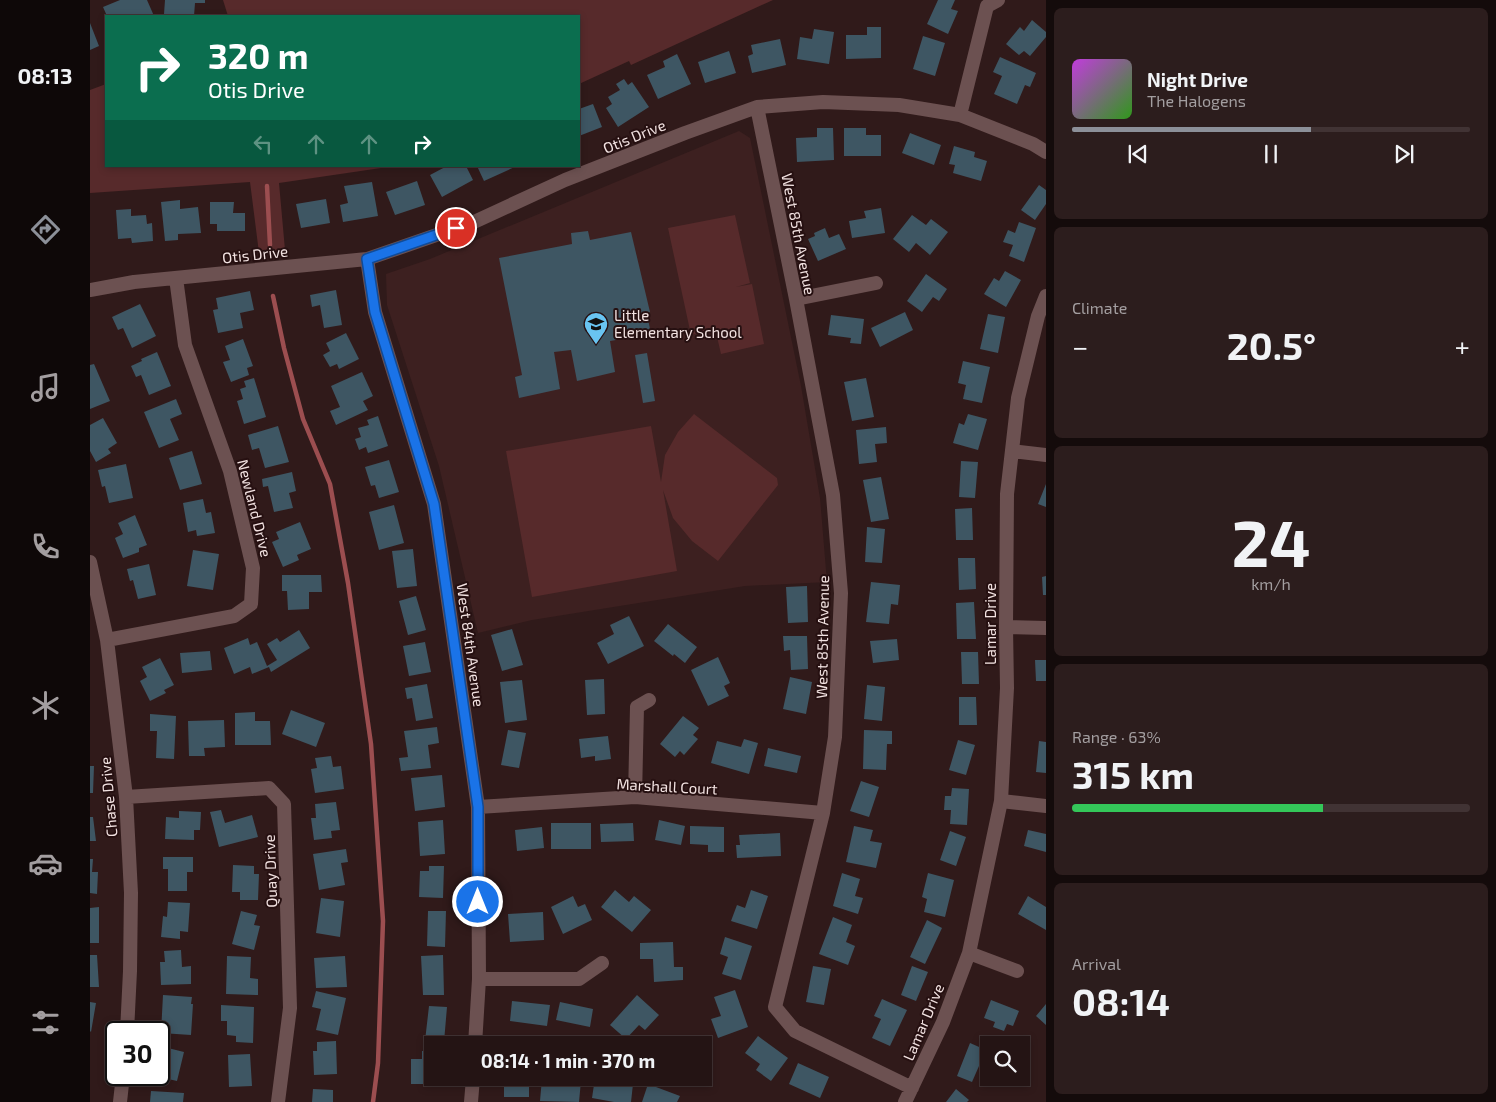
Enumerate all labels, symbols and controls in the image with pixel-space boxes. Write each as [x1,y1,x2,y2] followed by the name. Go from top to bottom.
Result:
[208,34,309,76] text: 320 m
[125,35,190,100] icon: right
[17,62,73,88] text: 08:13
[1147,68,1248,91] text: Night Drive
[208,76,305,102] text: Otis Drive
[1147,91,1246,110] text: The Halogens
[600,115,668,157] street label: Otis Drive
[249,130,277,158] icon: left
[302,130,330,158] icon: ahead
[355,130,383,158] icon: ahead
[408,130,436,158] icon: right
[1124,140,1152,168] icon: previous
[1257,140,1285,168] icon: pause
[1390,140,1418,168] icon: next
[778,172,820,296] street label: West 85th Avenue
[435,207,477,249] pin
[28,212,63,247] icon: directions
[442,214,470,242] icon: arrive
[221,242,289,266] street label: Otis Drive
[1072,298,1127,317] text: Climate
[614,306,742,341] place label: Little Elementary School
[583,311,609,345] school or university icon: Little Elementary School
[1227,322,1316,368] text: 20.5°
[1072,329,1088,363] text: −
[1455,329,1470,363] text: +
[28,370,63,405] icon: music
[234,457,276,559] street label: Newland Drive
[1231,502,1311,580] text: 24
[28,529,63,564] icon: phone
[1251,574,1291,593] text: km/h
[812,575,832,699] street label: West 85th Avenue
[453,582,489,708] street label: West 84th Avenue
[981,583,999,665] street label: Lamar Drive
[28,688,63,723] icon: climate
[1072,727,1161,746] text: Range · 63%
[1072,751,1194,797] text: 315 km
[96,756,120,838] street label: Chase Drive
[616,774,718,798] street label: Marshall Court
[260,834,281,908] street label: Quay Drive
[28,846,63,881] icon: car
[451,875,503,927] position arrow
[1072,954,1121,973] text: Arrival
[1072,978,1170,1024] text: 08:14
[899,981,947,1063] street label: Lamar Drive
[28,1005,63,1040] icon: filters
[105,1021,170,1086] speed limit sign: 30
[980,1036,1030,1086] map controls
[980,1036,1030,1086] button: search
[481,1049,655,1072] text: 08:14 · 1 min · 370 m

